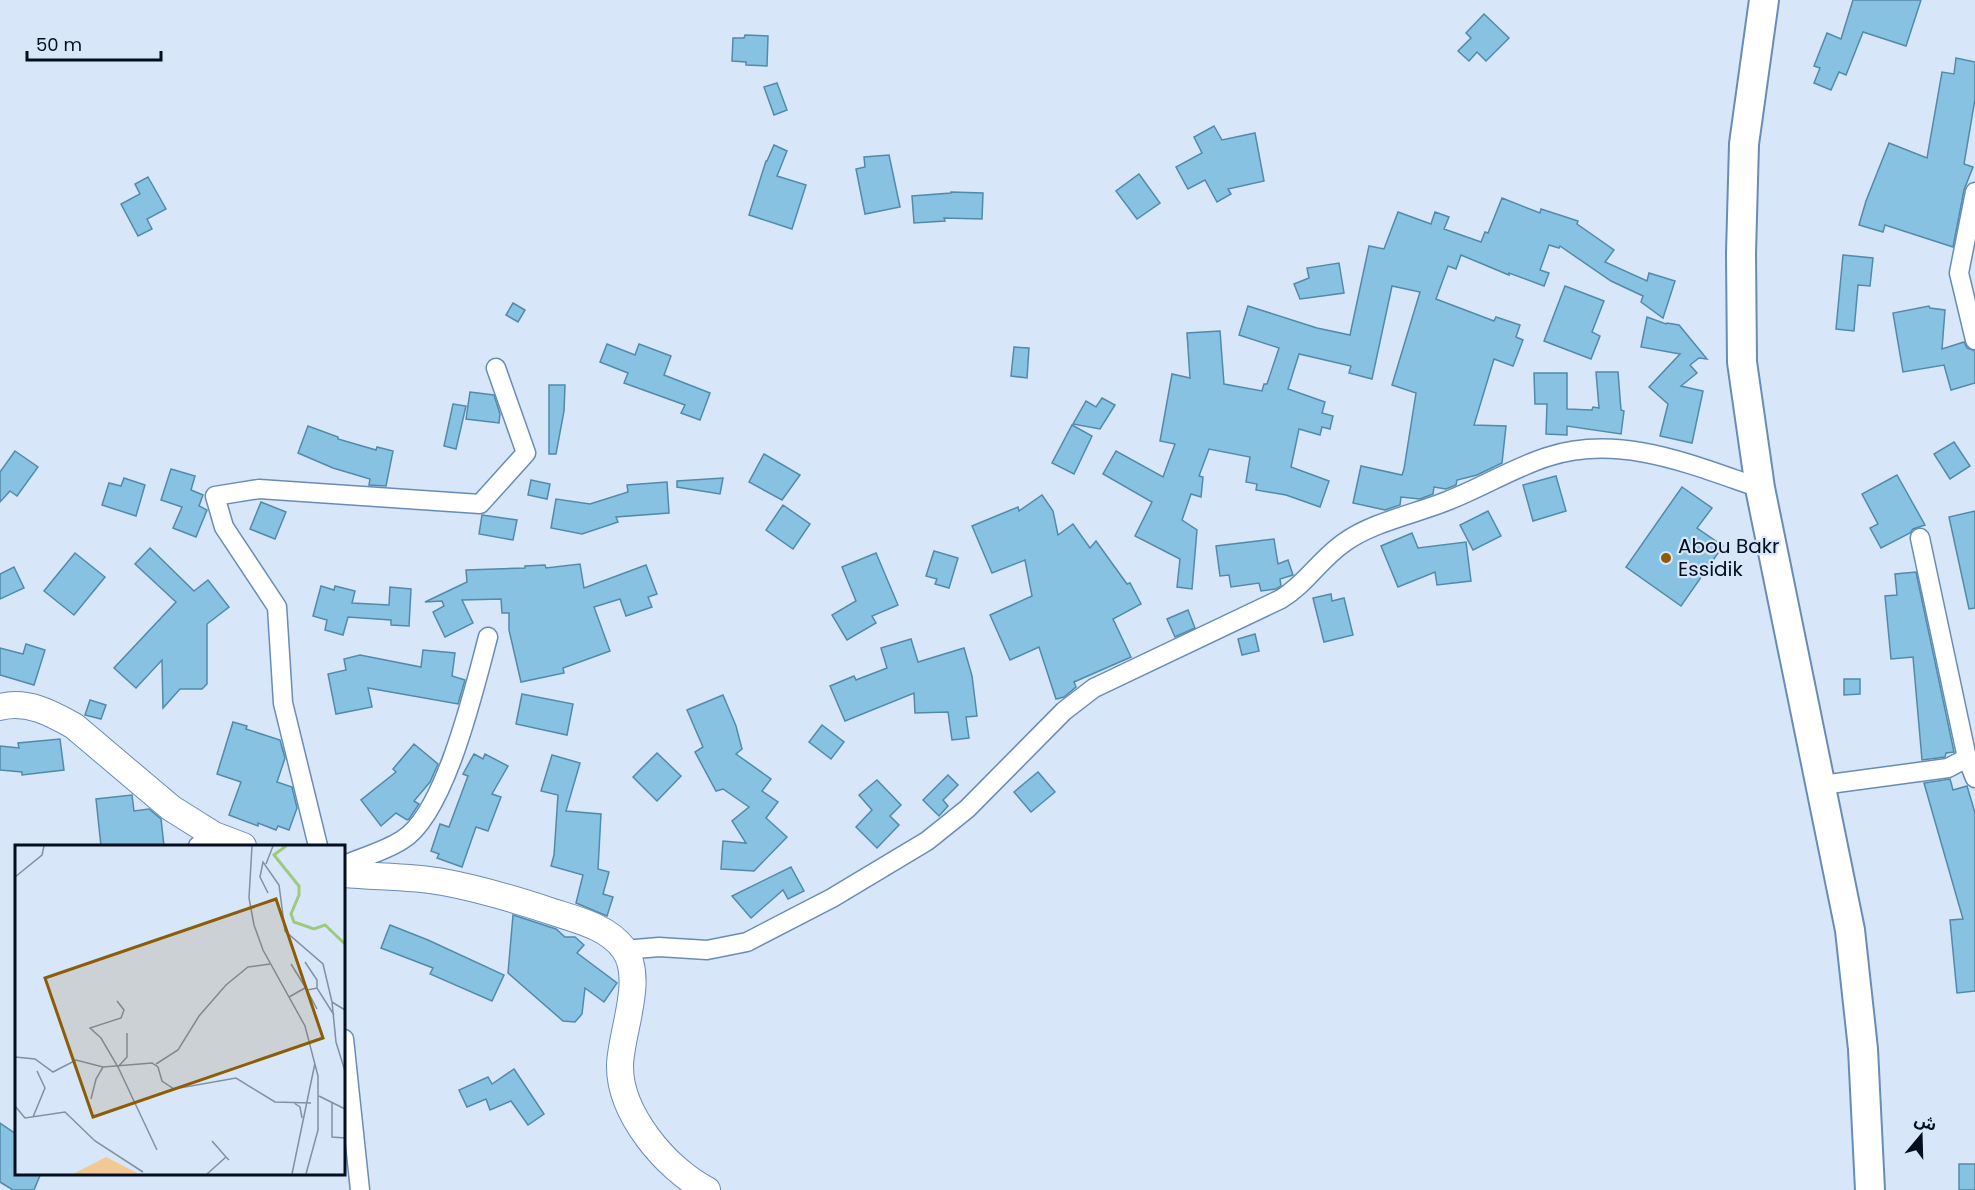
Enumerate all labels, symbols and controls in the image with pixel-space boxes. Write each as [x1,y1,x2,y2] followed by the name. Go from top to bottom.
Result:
[27,24,160,62] scale bar
[36,32,82,57] text: 50 m
[1678,532,1779,583] place label: Abou Bakr Essidik
[1659,551,1673,565] marker: Abou Bakr Essidik
[15,845,345,1175] inset map
[1891,1106,1951,1166] north arrow
[1912,1108,1940,1137] text: ش

